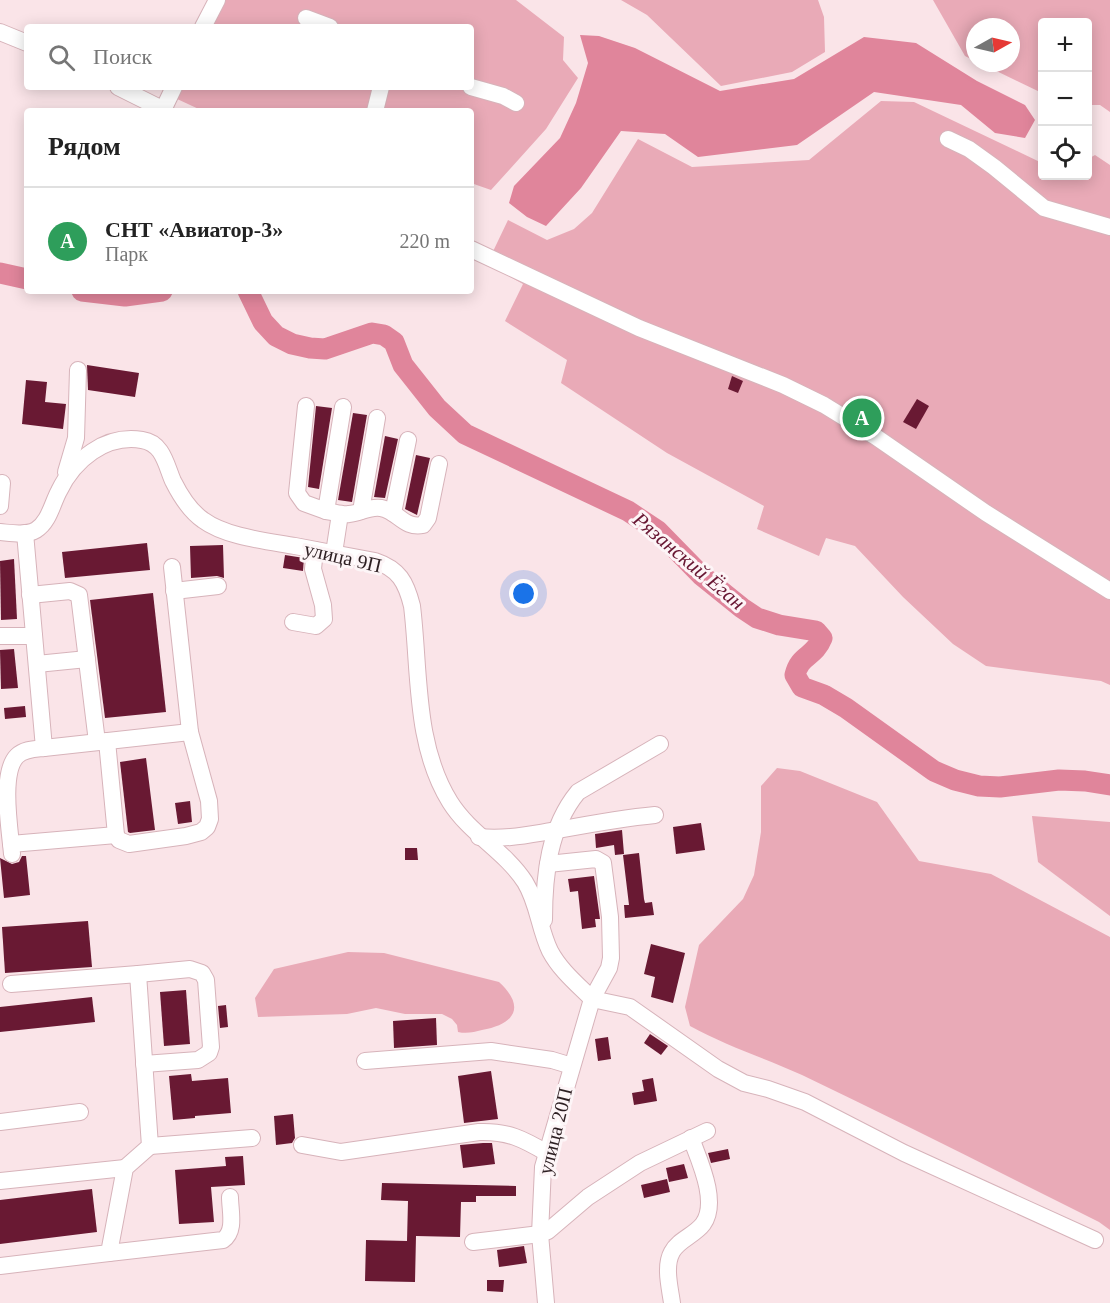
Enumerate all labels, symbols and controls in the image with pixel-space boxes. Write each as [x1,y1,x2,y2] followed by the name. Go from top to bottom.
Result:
[966,18,1020,72] north arrow
[1038,18,1092,180] map controls
[1038,18,1092,72] button: +
[24,24,474,90] search box
[45,41,78,74] icon: search
[93,44,152,69] text: Поиск
[1038,72,1092,126] button: −
[1038,126,1092,180] button: locate
[48,132,121,161] text: Рядом
[105,217,283,242] text: СНТ «Авиатор-3»
[60,230,75,252] text: A
[399,230,450,252] text: 220 m
[105,243,148,265] text: Парк
[842,396,882,440] pin: A
[627,507,750,615] water label: Рязанский Ёган
[302,537,384,578] street label: улица 9П
[509,579,538,608] your location
[534,1085,577,1177] street label: улица 20П

